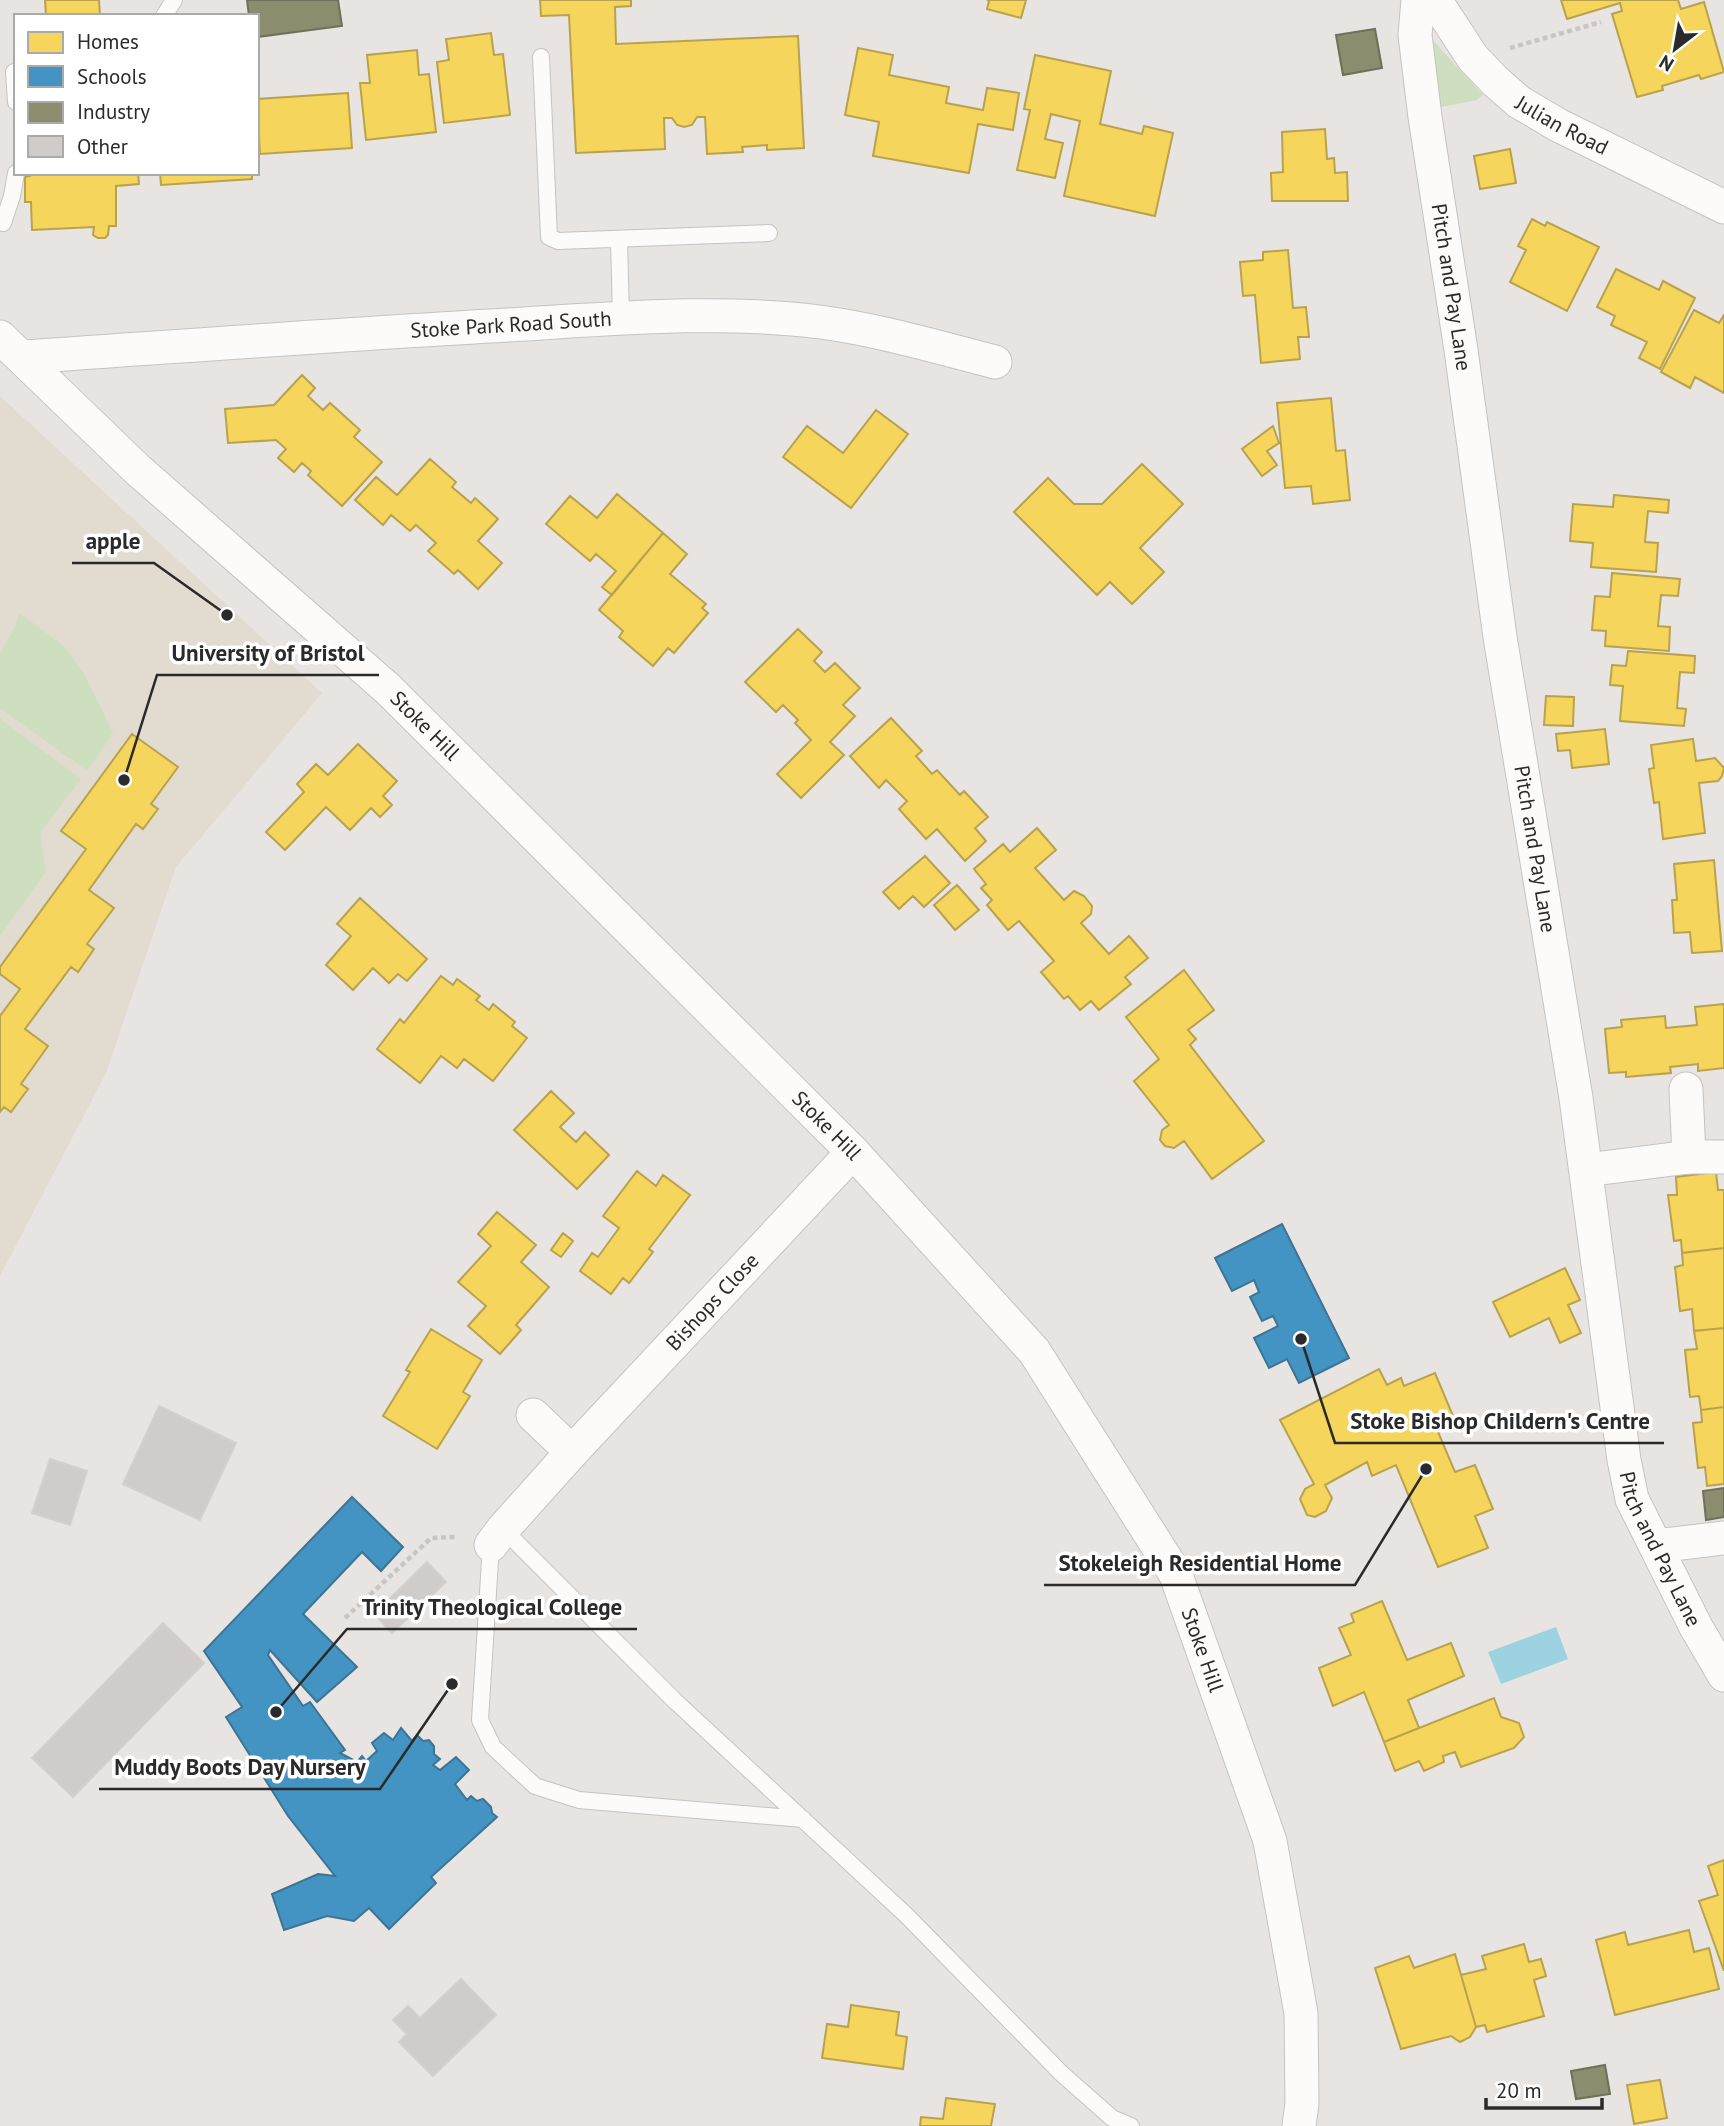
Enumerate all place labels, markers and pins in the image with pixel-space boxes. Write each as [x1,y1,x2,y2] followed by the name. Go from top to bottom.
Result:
[72,519,154,563] callout: apple
[157,631,379,675] callout: University of Bristol
[1335,1399,1664,1443] callout: Stoke Bishop Childern's Centre
[1044,1541,1355,1585] callout: Stokeleigh Residential Home
[347,1585,637,1629] callout: Trinity Theological College
[99,1745,380,1789] callout: Muddy Boots Day Nursery

